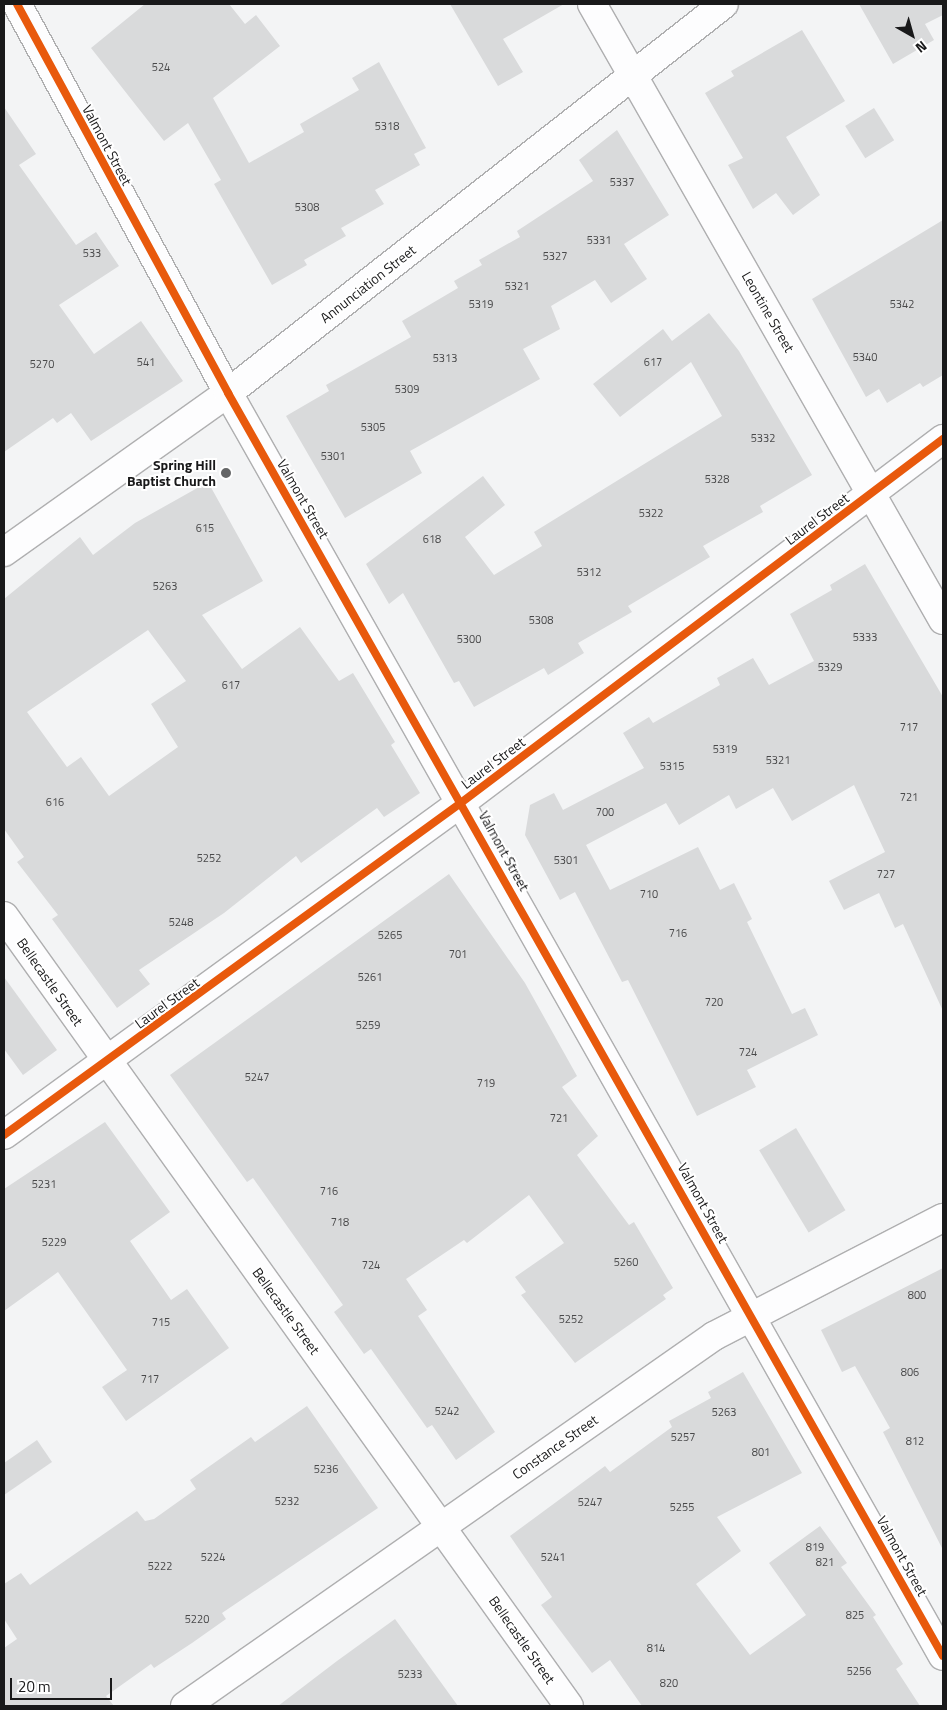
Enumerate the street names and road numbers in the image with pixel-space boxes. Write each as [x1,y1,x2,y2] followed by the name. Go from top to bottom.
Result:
[79,102,135,188] street label: Valmont Street
[317,241,419,327] street label: Annunciation Street
[738,269,798,355] street label: Leontine Street
[274,456,332,542] street label: Valmont Street
[782,490,852,548] street label: Laurel Street
[458,734,528,792] street label: Laurel Street
[475,808,533,894] street label: Valmont Street
[14,935,86,1029] street label: Bellecastle Street
[132,974,202,1032] street label: Laurel Street
[674,1160,732,1246] street label: Valmont Street
[249,1264,323,1358] street label: Bellecastle Street
[509,1411,601,1483] street label: Constance Street
[873,1513,931,1599] street label: Valmont Street
[486,1593,558,1687] street label: Bellecastle Street

